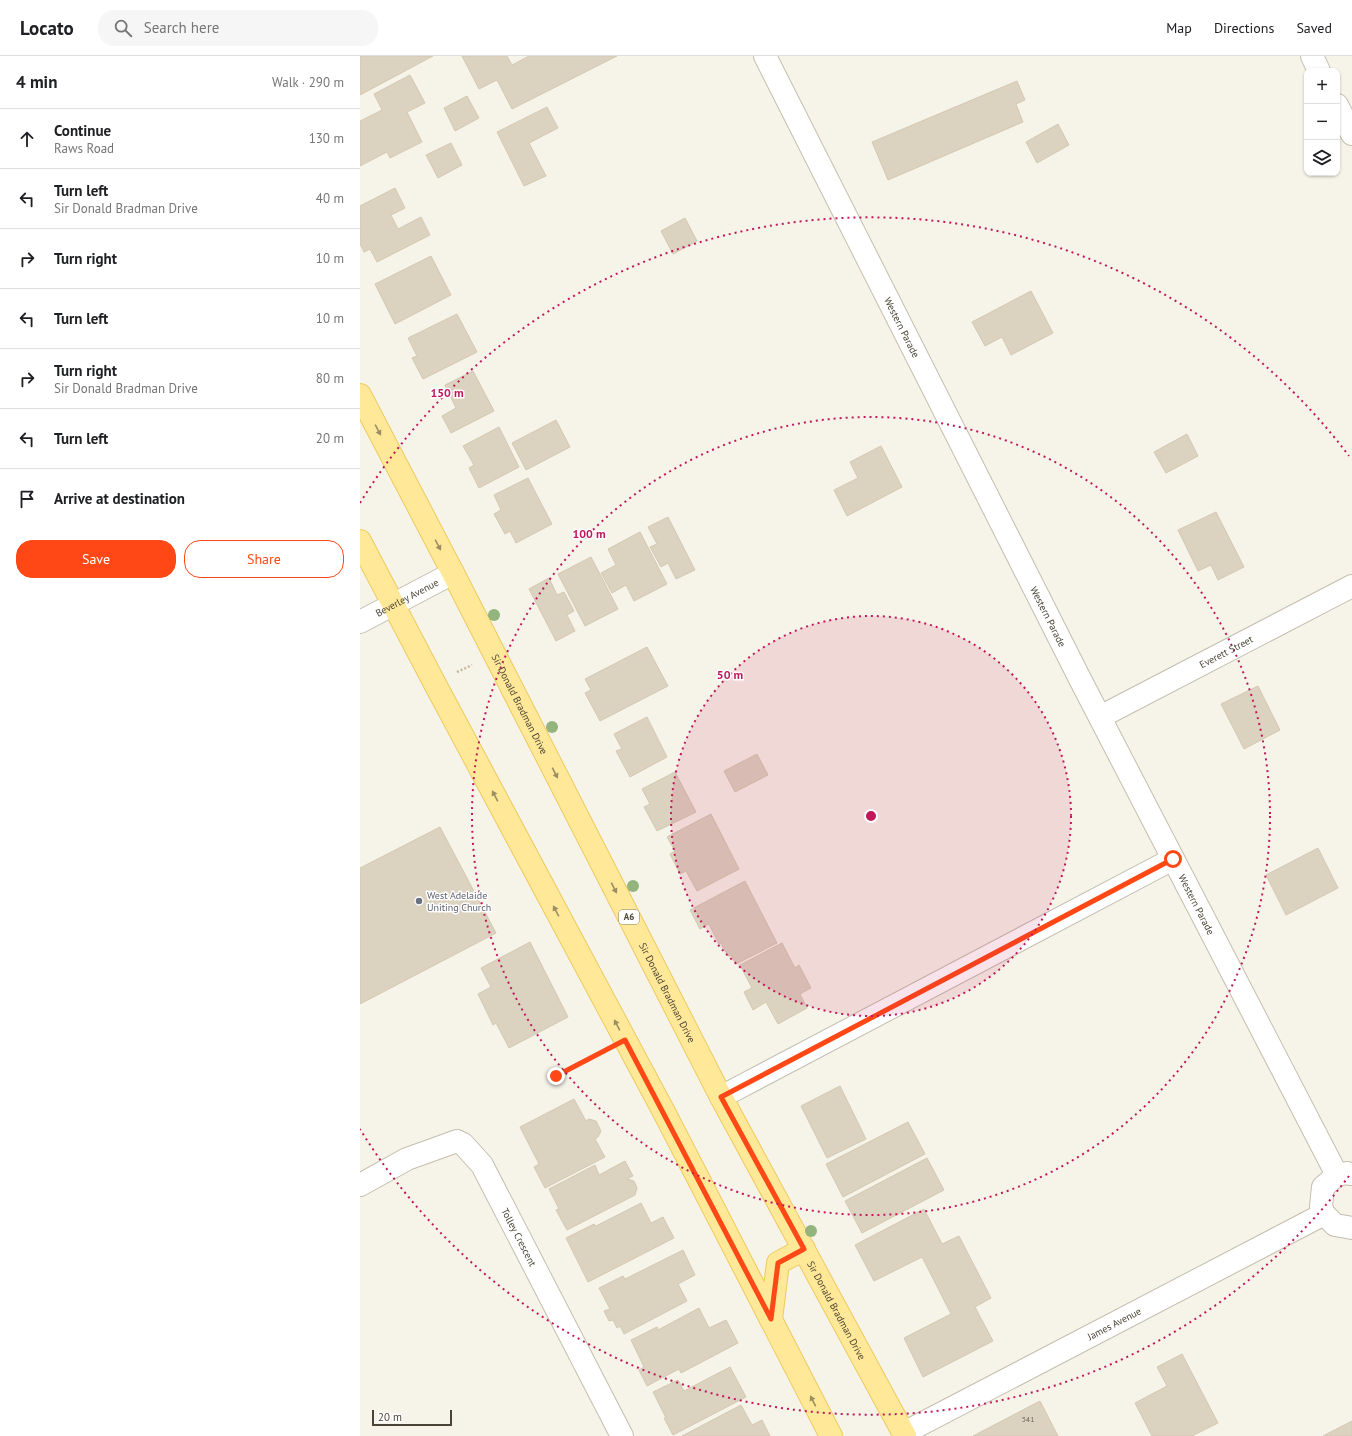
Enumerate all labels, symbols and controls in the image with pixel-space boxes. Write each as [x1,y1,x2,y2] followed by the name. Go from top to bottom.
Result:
[98,10,378,46] search box
[20,16,74,40] text: Locato
[112,17,134,39] icon: search
[144,18,219,37] text: Search here
[1166,19,1192,37] text: Map
[1214,19,1274,37] text: Directions
[1296,19,1332,37] text: Saved
[1304,68,1340,176] map controls
[1304,68,1340,104] button: +
[16,71,57,93] text: 4 min
[272,74,344,91] text: Walk · 290 m
[1304,104,1340,140] button: −
[54,121,111,140] text: Continue
[16,128,38,150] icon: ahead
[309,130,344,147] text: 130 m
[54,140,114,157] text: Raws Road
[1304,140,1340,176] button: layers
[54,181,108,200] text: Turn left
[16,188,38,210] icon: left
[316,190,344,207] text: 40 m
[54,200,198,217] text: Sir Donald Bradman Drive
[16,248,38,270] icon: right
[54,249,117,268] text: Turn right
[316,250,344,267] text: 10 m
[881,295,922,360] street label: Western Parade
[16,308,38,330] icon: left
[54,309,108,328] text: Turn left
[316,310,344,327] text: 10 m
[54,361,117,380] text: Turn right
[16,368,38,390] icon: right
[316,370,344,387] text: 80 m
[54,380,198,397] text: Sir Donald Bradman Drive
[430,385,464,400] text: 150 m
[375,424,381,435] one-way arrow
[16,428,38,450] icon: left
[54,429,108,448] text: Turn left
[316,430,344,447] text: 20 m
[16,488,38,510] icon: arrive
[54,489,185,508] text: Arrive at destination
[572,526,606,541] text: 100 m
[435,539,442,551] one-way arrow
[16,540,176,578] button: Save
[184,540,344,578] button: Share
[373,576,441,620] street label: Beverley Avenue
[1027,584,1069,649] street label: Western Parade
[1197,632,1256,671] street label: Everett Street
[489,652,551,757] street label: Sir Donald Bradman Drive
[717,667,743,682] text: 50 m
[552,767,558,778] one-way arrow
[491,790,498,802] one-way arrow
[864,809,878,823] centre of rings
[1164,850,1182,868] route start
[1175,872,1217,937] street label: Western Parade
[611,883,617,894] one-way arrow
[427,889,491,914] place label: West Adelaide Uniting Church
[414,896,424,906] marker: West Adelaide Uniting Church
[553,905,559,917] one-way arrow
[619,910,639,924] road number: A6
[636,940,698,1045] street label: Sir Donald Bradman Drive
[614,1020,621,1031] one-way arrow
[547,1067,565,1085] route end
[498,1206,540,1269] street label: Tolley Crescent
[804,1259,868,1362] street label: Sir Donald Bradman Drive
[1084,1304,1144,1344] street label: James Avenue
[810,1396,817,1407] one-way arrow
[372,1408,452,1427] scale bar
[378,1410,402,1424] text: 20 m
[1021,1414,1035,1424] house number: 341

